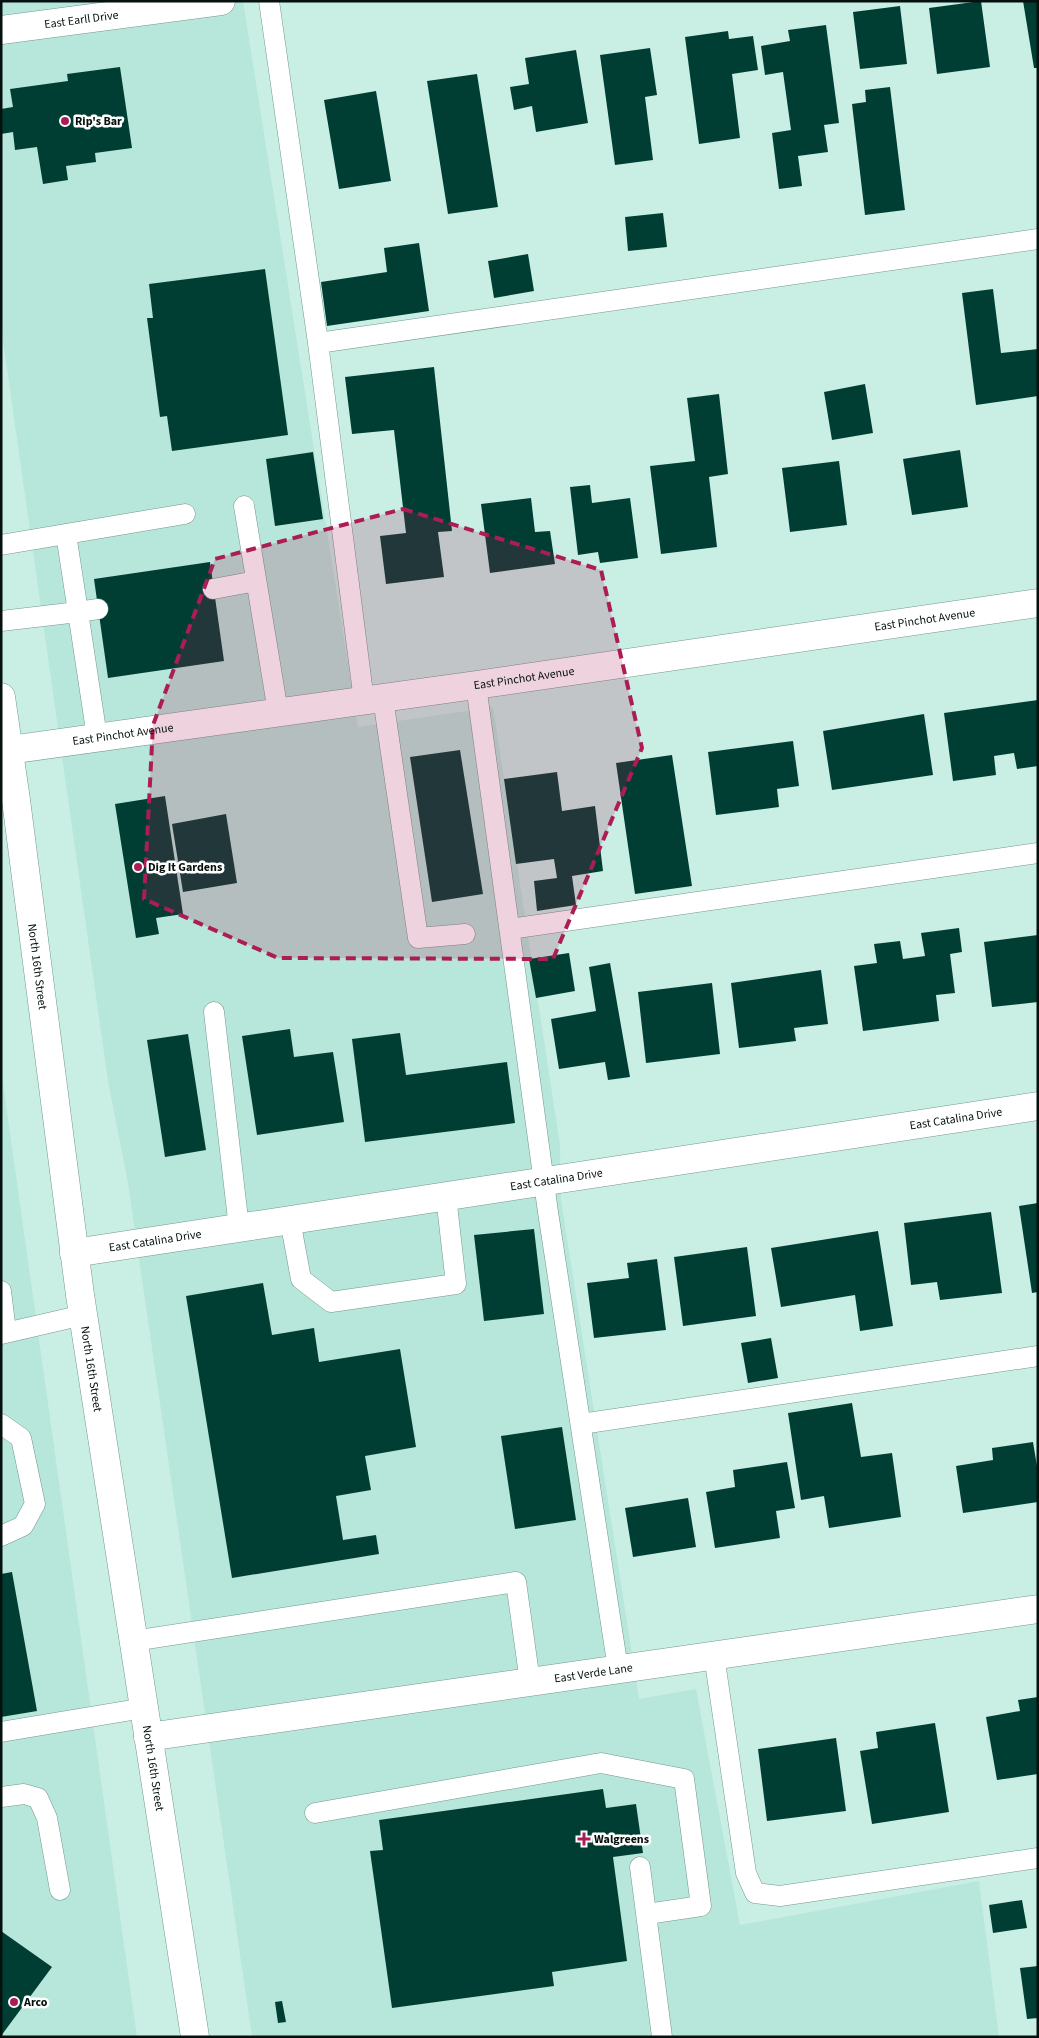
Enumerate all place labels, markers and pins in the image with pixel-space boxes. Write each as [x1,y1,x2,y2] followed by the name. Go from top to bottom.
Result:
[75,113,122,130] place label: Rip's Bar
[59,115,71,127] marker: Rip's Bar
[148,859,222,876] place label: Dig It Gardens
[132,861,144,873] marker: Dig It Gardens
[594,1831,649,1848] place label: Walgreens
[578,1833,590,1845] marker: Walgreens
[23,1994,48,2011] place label: Arco
[8,1996,20,2008] marker: Arco

